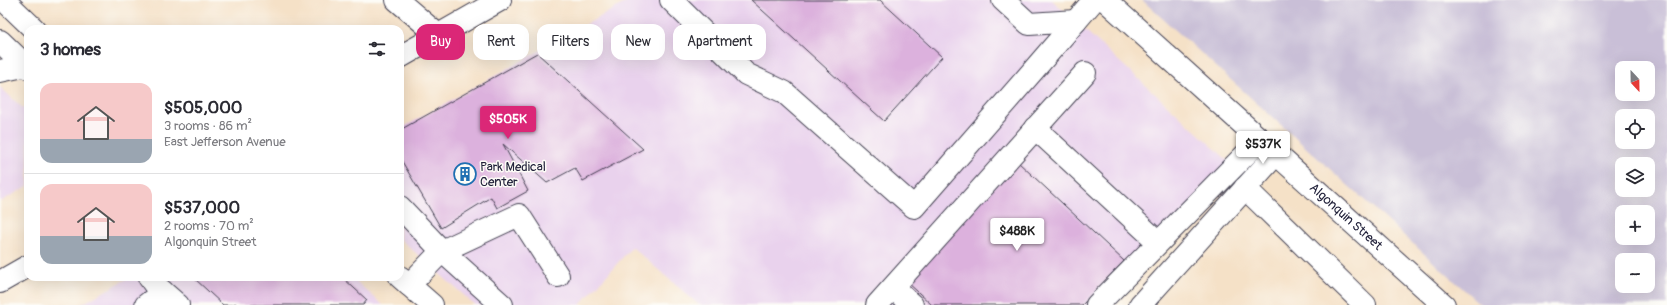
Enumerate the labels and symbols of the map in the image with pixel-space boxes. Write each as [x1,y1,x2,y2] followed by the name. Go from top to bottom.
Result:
[1615,61,1655,101] north arrow
[480,106,536,140] pin: $505K
[1235,131,1291,165] pin: $537K
[480,159,546,190] place label: Park Medical Center
[452,161,478,187] building icon: Park Medical Center
[1306,180,1386,254] street label: Algonquin Street
[989,218,1045,252] pin: $488K

